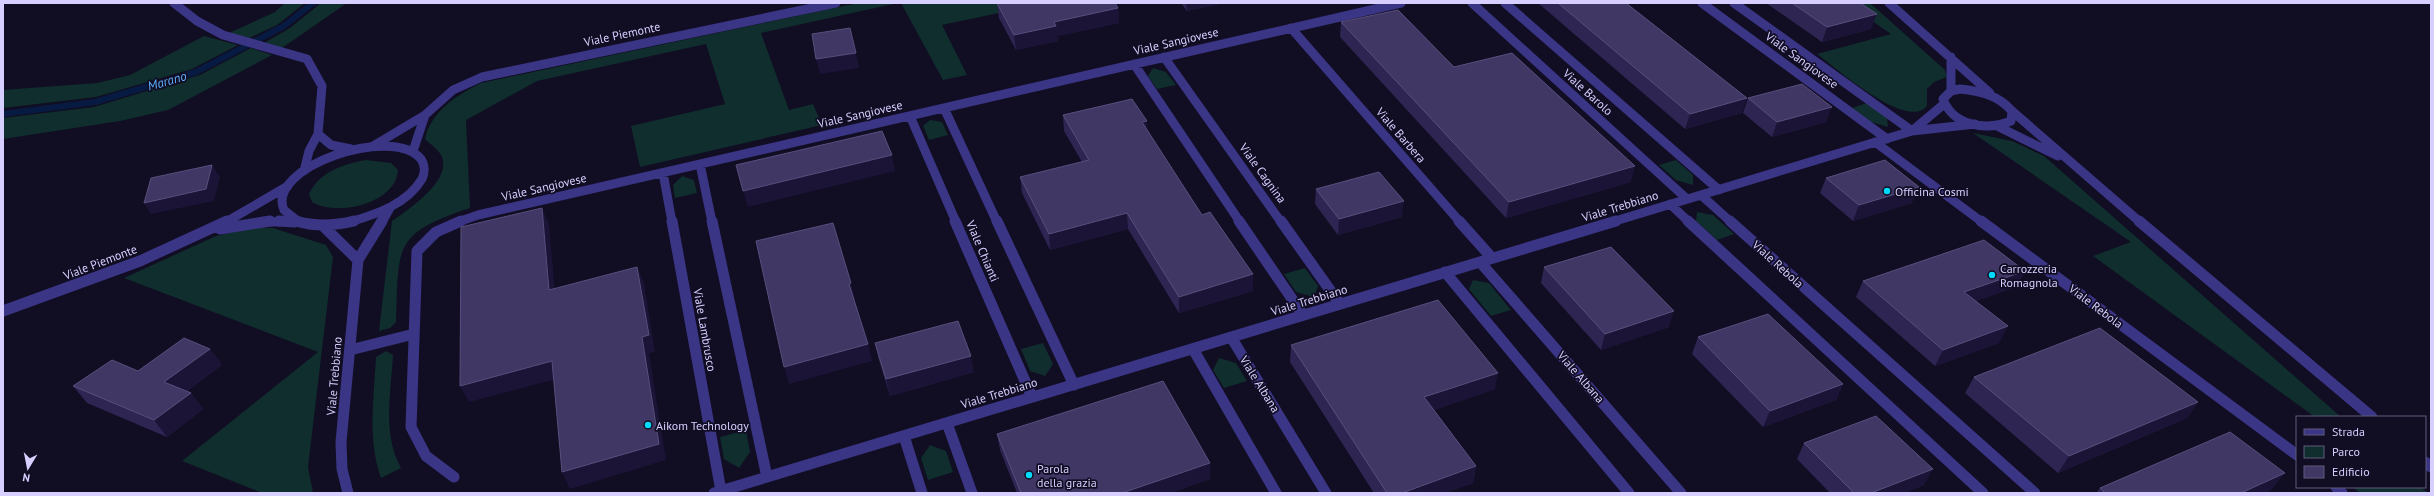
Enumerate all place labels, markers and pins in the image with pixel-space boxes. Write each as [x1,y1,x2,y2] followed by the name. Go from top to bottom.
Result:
[1895,184,1969,199] place label: Officina Cosmi
[1882,186,1892,196] marker: Officina Cosmi
[2000,261,2058,290] place label: Carrozzeria Romagnola
[1987,270,1997,280] marker: Carrozzeria Romagnola
[656,418,749,433] place label: Aikom Technology
[643,420,653,430] marker: Aikom Technology
[1037,461,1097,490] place label: Parola della grazia
[1024,470,1034,480] marker: Parola della grazia

